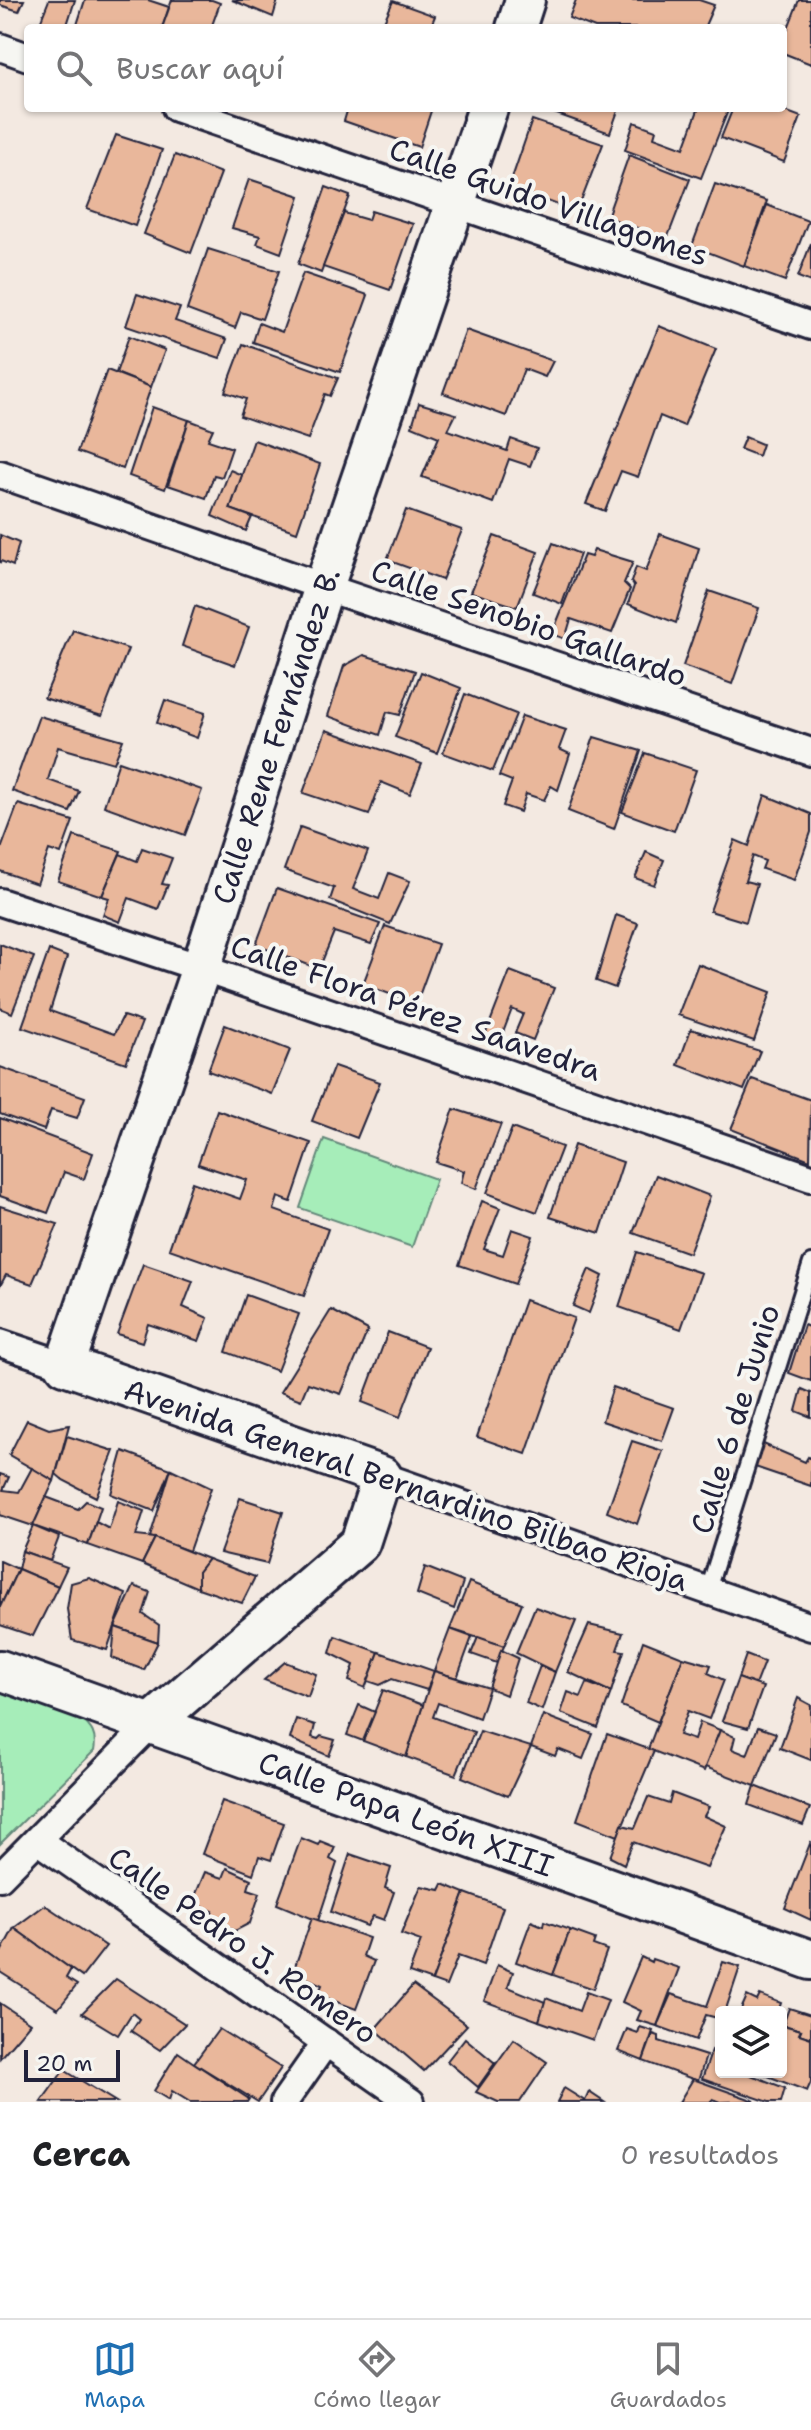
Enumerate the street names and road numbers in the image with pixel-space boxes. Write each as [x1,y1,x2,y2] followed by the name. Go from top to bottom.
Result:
[384,128,714,276] street label: Calle Guido Villagomes
[366,550,692,696] street label: Calle Senobio Gallardo
[202,563,350,909] street label: Calle Rene Fernández B.
[225,925,607,1091] street label: Calle Flora Pérez Saavedra
[681,1299,789,1539] street label: Calle 6 de Junio
[118,1369,694,1601] street label: Avenida General Bernardino Bilbao Rioja
[253,1742,559,1886] street label: Calle Papa León XIII
[100,1837,386,2053] street label: Calle Pedro J. Romero

